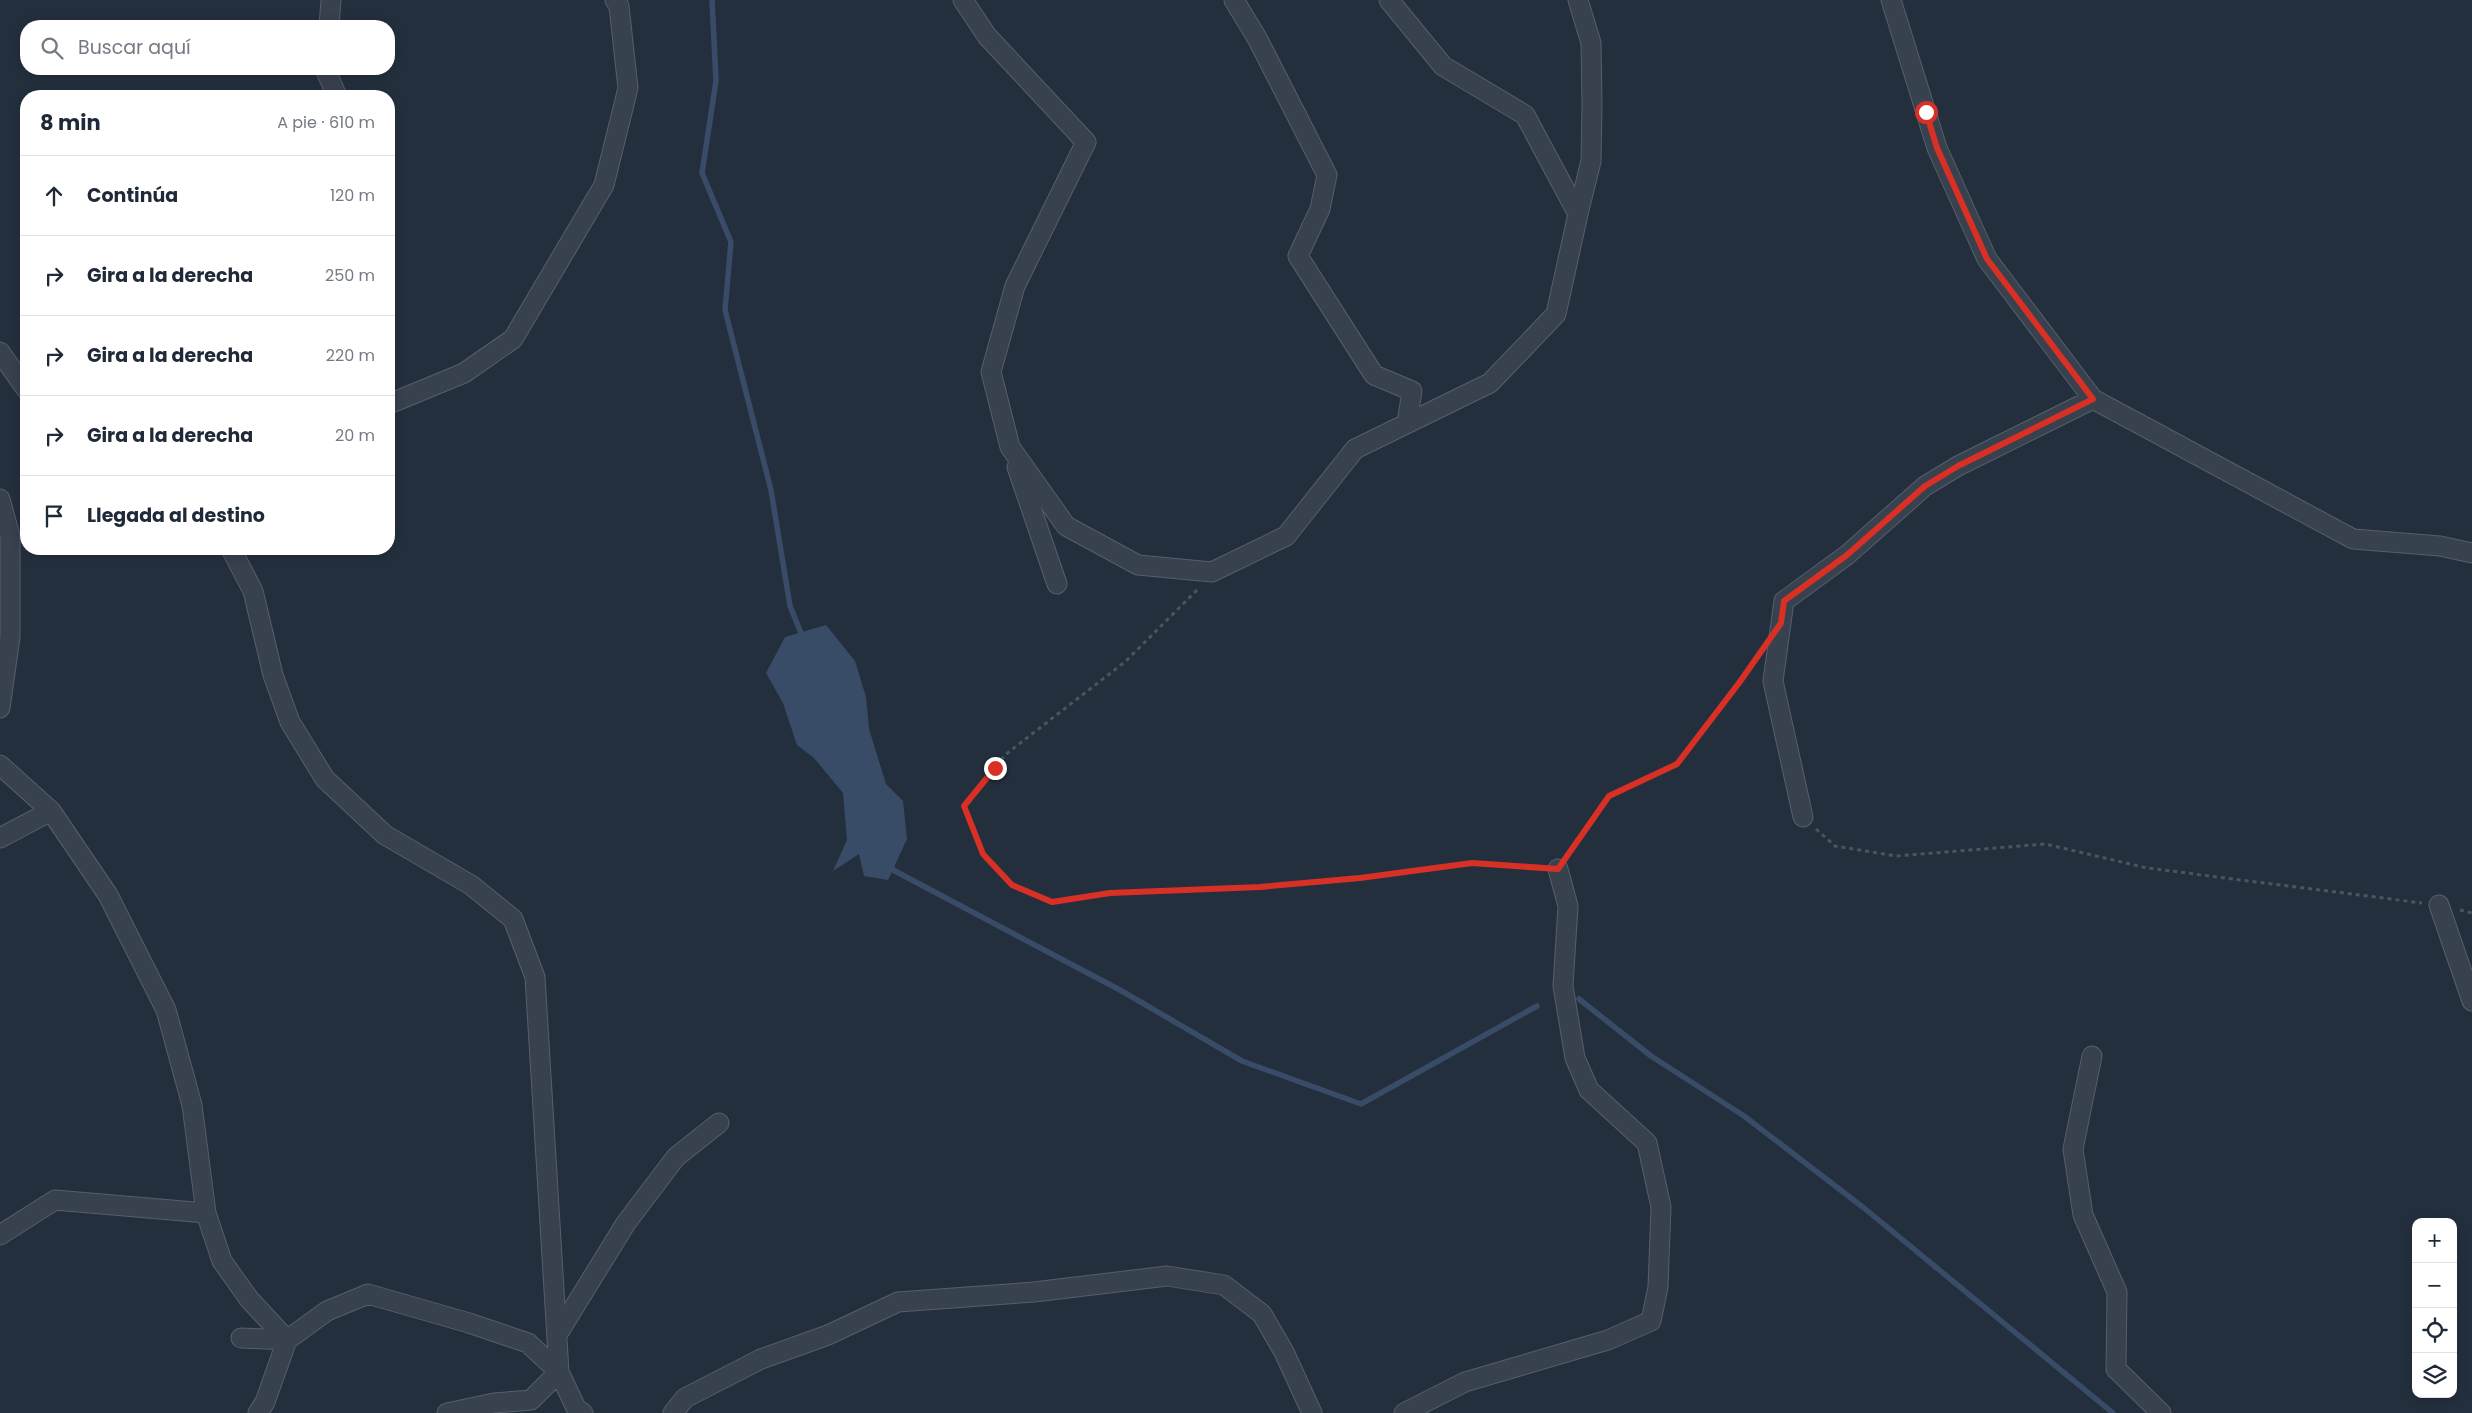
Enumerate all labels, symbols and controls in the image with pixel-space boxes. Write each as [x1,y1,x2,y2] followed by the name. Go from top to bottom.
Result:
[20,20,395,75] search box
[38,34,66,62] icon: search
[78,34,191,61] text: Buscar aquí
[1915,101,1938,124] route start
[40,108,101,137] text: 8 min
[277,111,375,134] text: A pie · 610 m
[40,182,68,210] icon: ahead
[87,182,178,209] text: Continúa
[330,184,375,207] text: 120 m
[40,262,68,290] icon: right
[87,262,253,289] text: Gira a la derecha
[325,264,375,287] text: 250 m
[40,342,68,370] icon: right
[87,342,253,369] text: Gira a la derecha
[326,344,375,367] text: 220 m
[40,422,68,450] icon: right
[87,422,253,449] text: Gira a la derecha
[335,424,375,447] text: 20 m
[40,502,68,530] icon: arrive
[87,502,265,529] text: Llegada al destino
[984,757,1007,780] route end
[2412,1218,2457,1398] map controls
[2412,1218,2457,1263] button: +
[2412,1263,2457,1308] button: −
[2412,1308,2457,1353] button: locate
[2412,1353,2457,1398] button: layers

